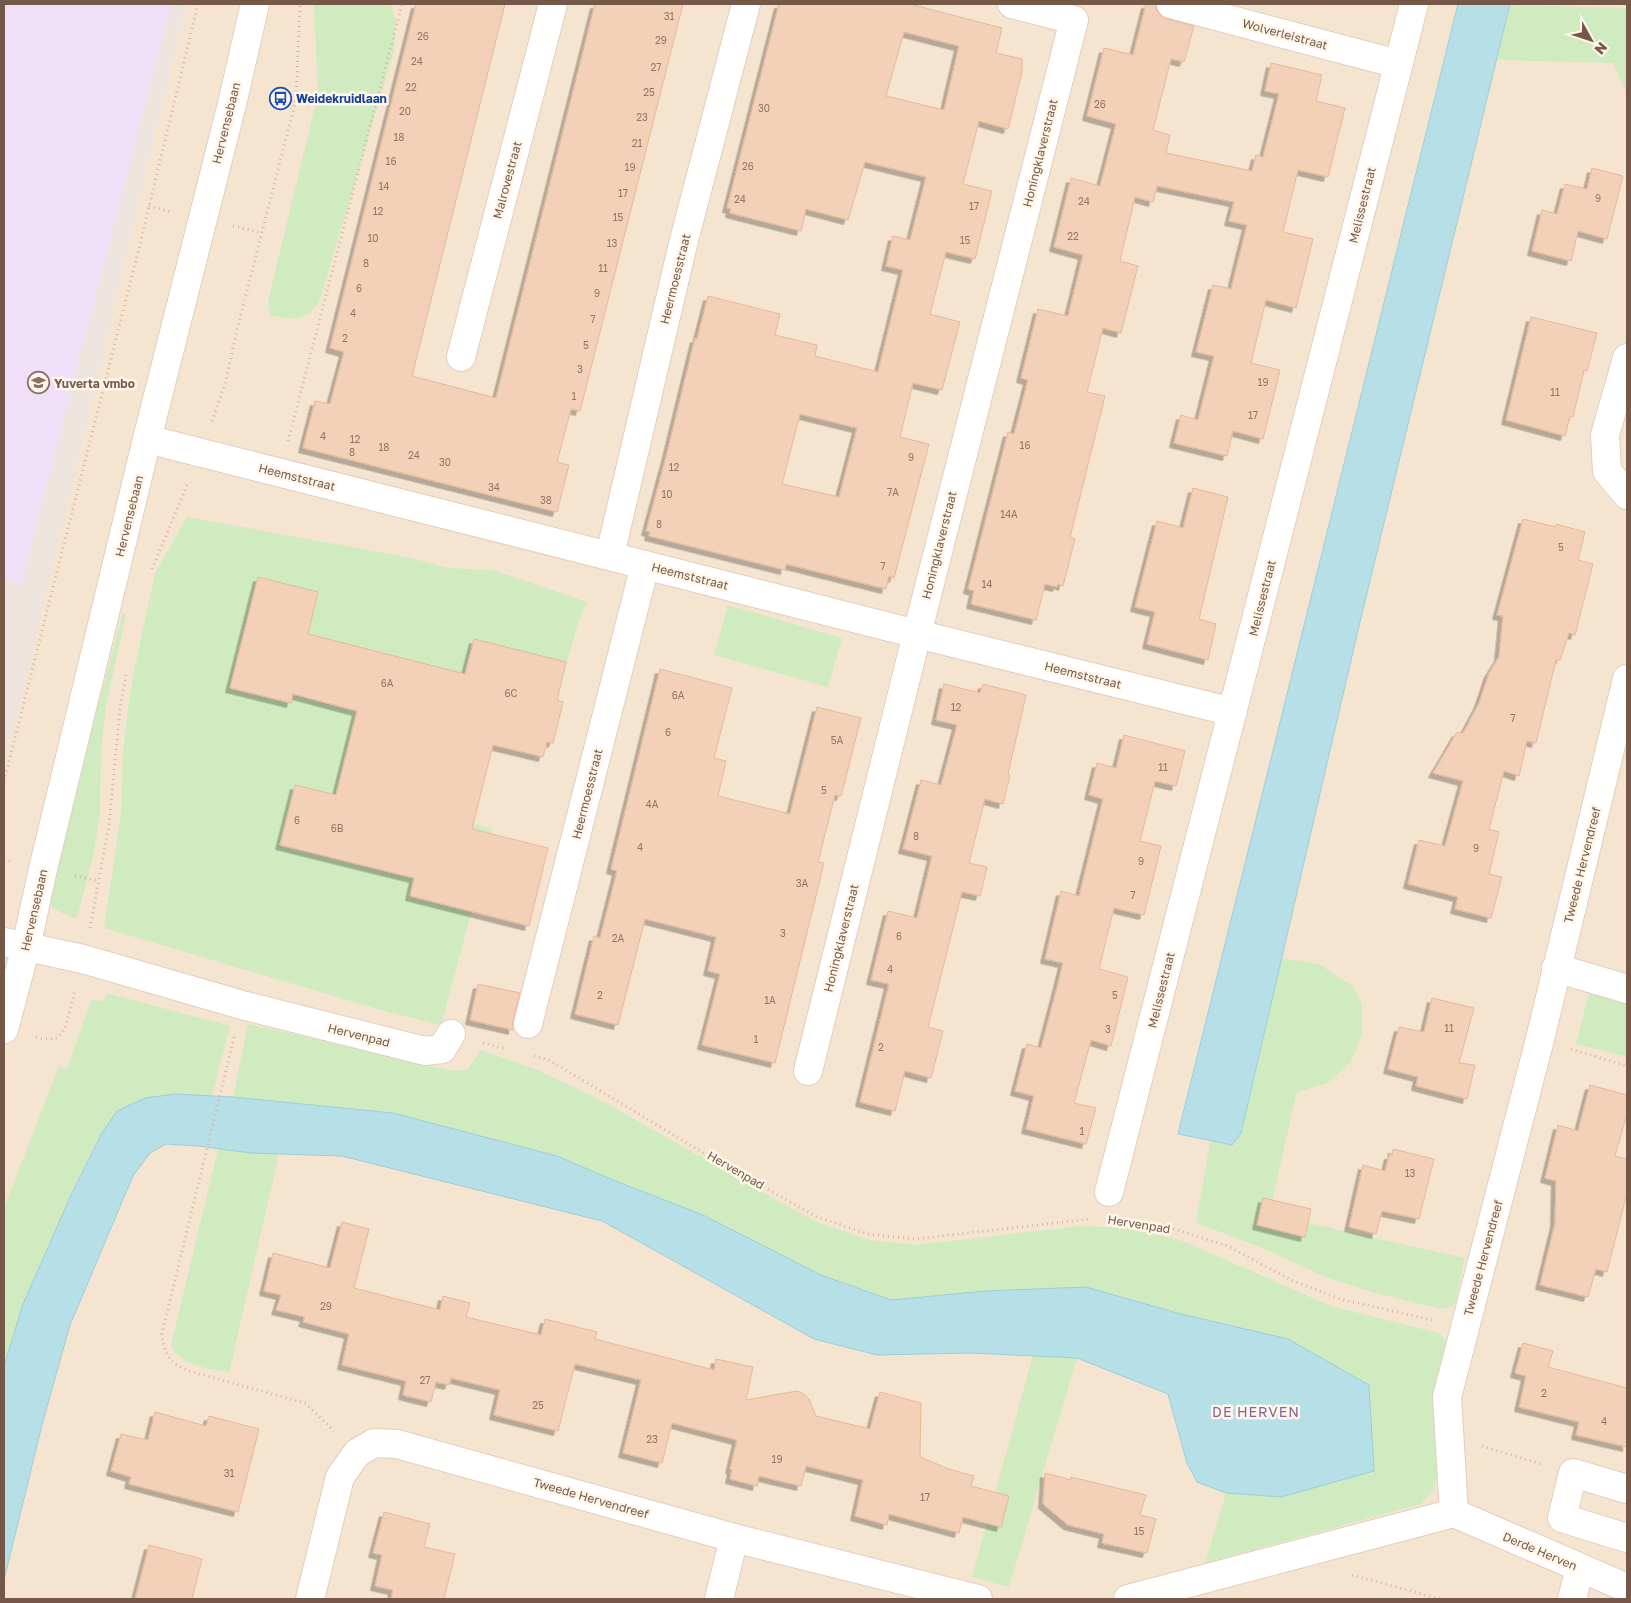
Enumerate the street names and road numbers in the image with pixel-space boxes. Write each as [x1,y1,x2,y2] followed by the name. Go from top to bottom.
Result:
[1241,15,1330,53] street label: Wolverleistraat
[209,81,243,165] street label: Hervensebaan
[1019,97,1061,209] street label: Honingklaverstraat
[489,139,525,221] street label: Malrovestraat
[1345,165,1379,245] street label: Melissestraat
[656,232,694,326] street label: Heermoesstraat
[257,460,337,494] street label: Heemststraat
[112,474,146,558] street label: Hervensebaan
[918,489,960,601] street label: Honingklaverstraat
[1245,558,1279,638] street label: Melissestraat
[650,559,730,593] street label: Heemststraat
[1043,658,1123,692] street label: Heemststraat
[568,747,606,841] street label: Heermoesstraat
[1560,805,1604,925] street label: Tweede Hervendreef
[17,868,51,952] street label: Hervensebaan
[820,882,862,994] street label: Honingklaverstraat
[1144,950,1178,1030] street label: Melissestraat
[326,1020,392,1050] street label: Hervenpad
[705,1148,767,1192] street label: Hervenpad
[1460,1198,1506,1318] street label: Tweede Hervendreef
[1106,1212,1172,1236] street label: Hervenpad
[532,1474,651,1522] street label: Tweede Hervendreef
[1501,1529,1579,1573] street label: Derde Herven

